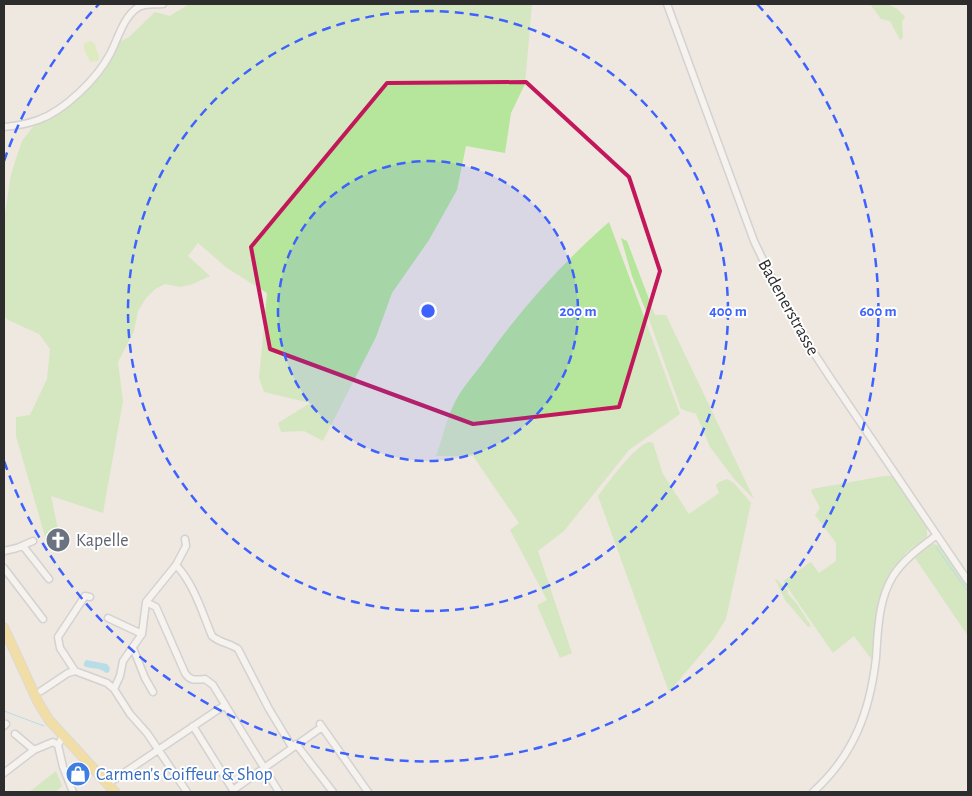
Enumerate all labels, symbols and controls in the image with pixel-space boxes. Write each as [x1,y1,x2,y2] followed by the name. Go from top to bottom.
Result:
[754,256,822,359] street label: Badenerstrasse
[419,302,437,320] centre of rings
[559,304,597,319] text: 200 m
[709,304,747,319] text: 400 m
[859,304,897,319] text: 600 m
[45,527,71,553] church icon: Kapelle
[76,532,129,550] place label: Kapelle
[65,761,91,787] shop icon: Carmen's Coiffeur & Shop
[96,766,273,784] place label: Carmen's Coiffeur & Shop

